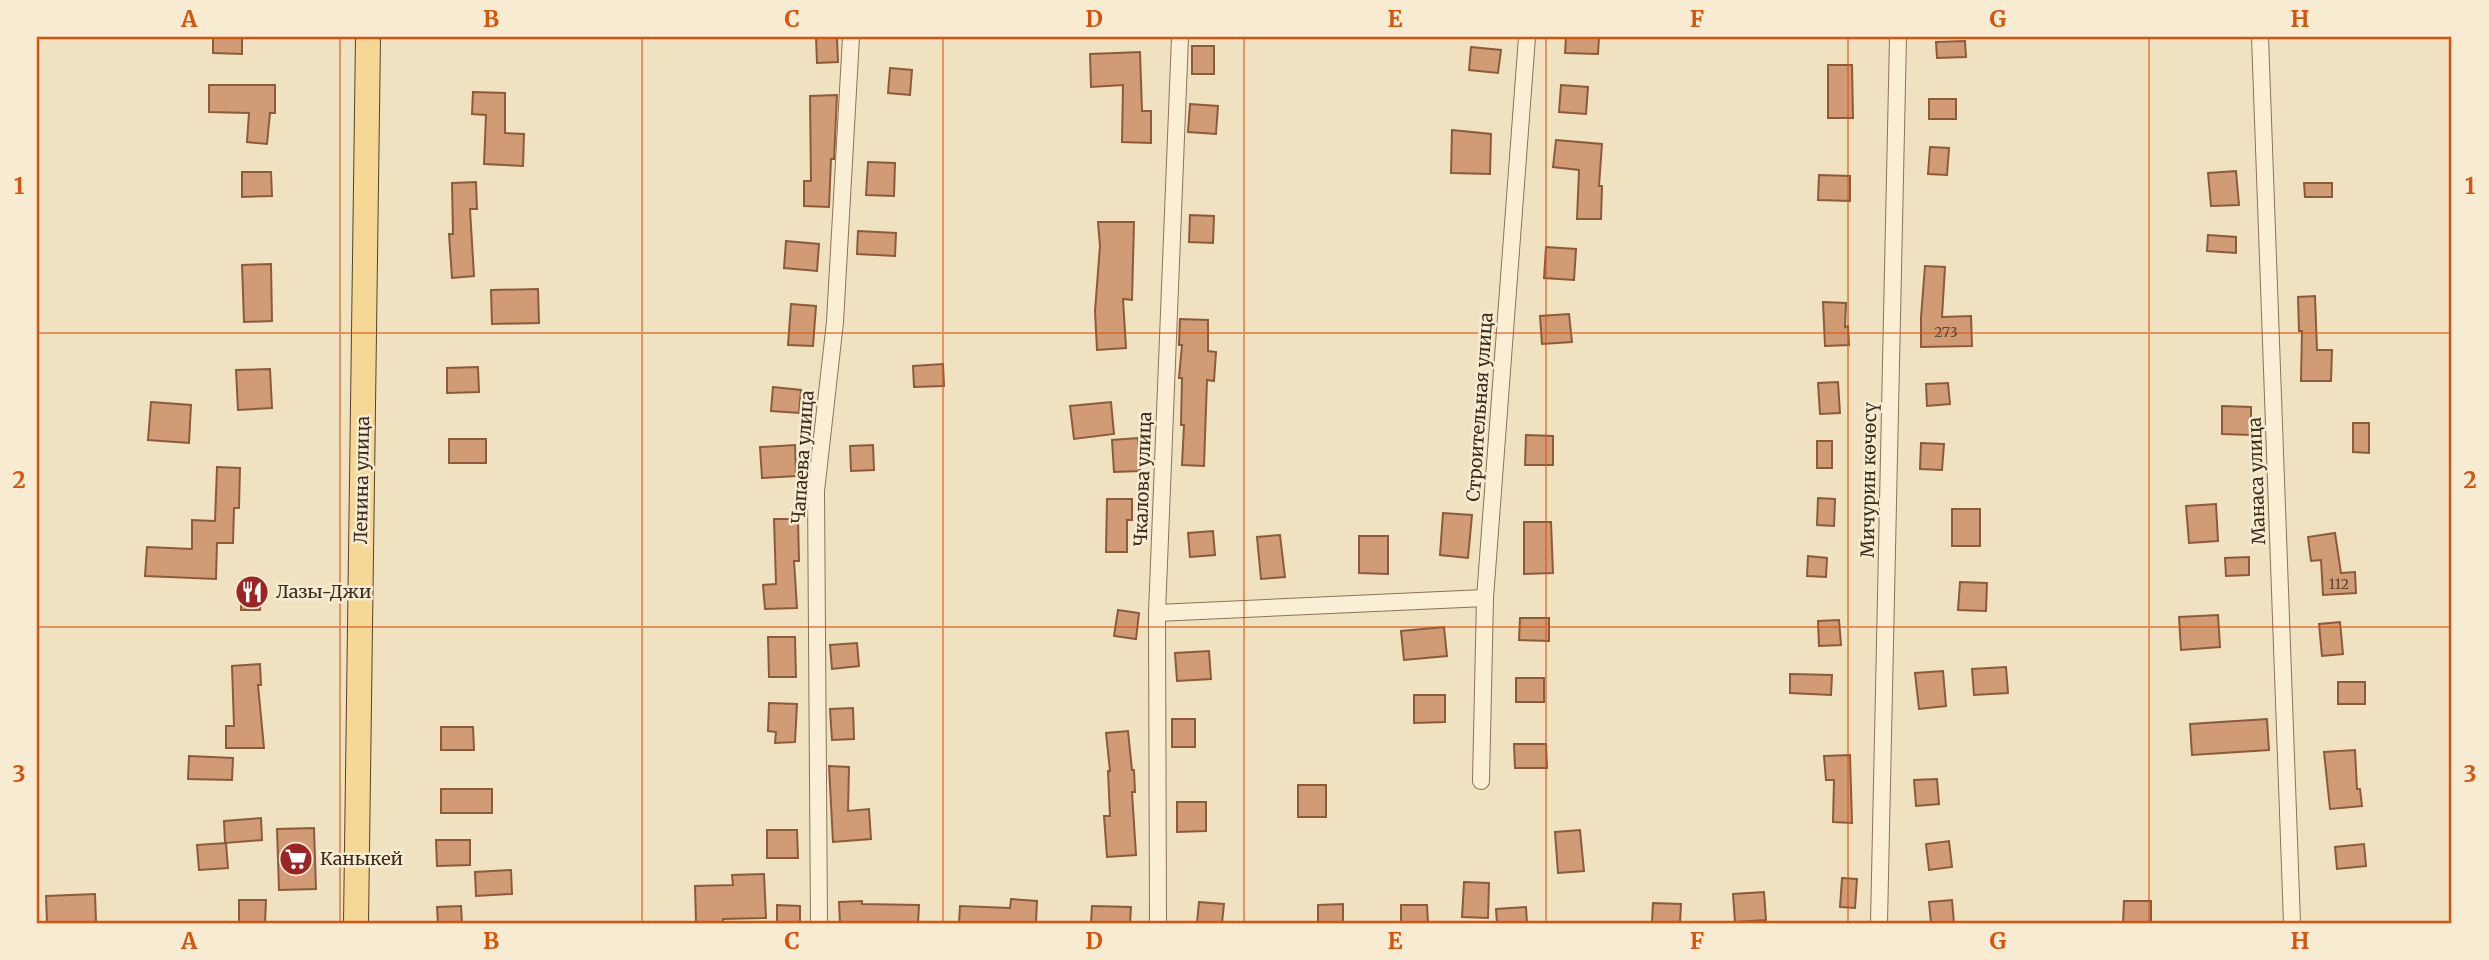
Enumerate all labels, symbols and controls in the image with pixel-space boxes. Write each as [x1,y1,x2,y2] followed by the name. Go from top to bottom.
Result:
[180,4,198,33] text: A
[483,4,499,33] text: B
[784,4,800,33] text: C
[1085,4,1103,33] text: D
[1387,4,1403,33] text: E
[1690,4,1704,33] text: F
[1990,4,2007,33] text: G
[2291,4,2310,33] text: H
[14,171,25,200] text: 1
[2465,171,2476,200] text: 1
[1461,311,1498,502] street label: Строительная улица
[1934,323,1958,341] house number: 273
[786,389,819,524] street label: Чапаева улица
[1856,401,1881,558] street label: Мичурин көчөсү
[1129,411,1156,547] street label: Чкалова улица
[349,415,374,544] street label: Ленина улица
[2243,417,2270,545] street label: Манаса улица
[12,465,26,494] text: 2
[2463,465,2477,494] text: 2
[233,573,271,611] restaurant icon: Лазы-Джи
[2329,575,2349,593] house number: 112
[276,580,371,603] place label: Лазы-Джи
[12,759,26,788] text: 3
[2463,759,2477,788] text: 3
[277,840,315,878] supermarket icon: Каныкей
[320,847,403,870] place label: Каныкей
[180,926,198,955] text: A
[483,926,499,955] text: B
[784,926,800,955] text: C
[1085,926,1103,955] text: D
[1387,926,1403,955] text: E
[1690,926,1704,955] text: F
[1990,926,2007,955] text: G
[2291,926,2310,955] text: H

